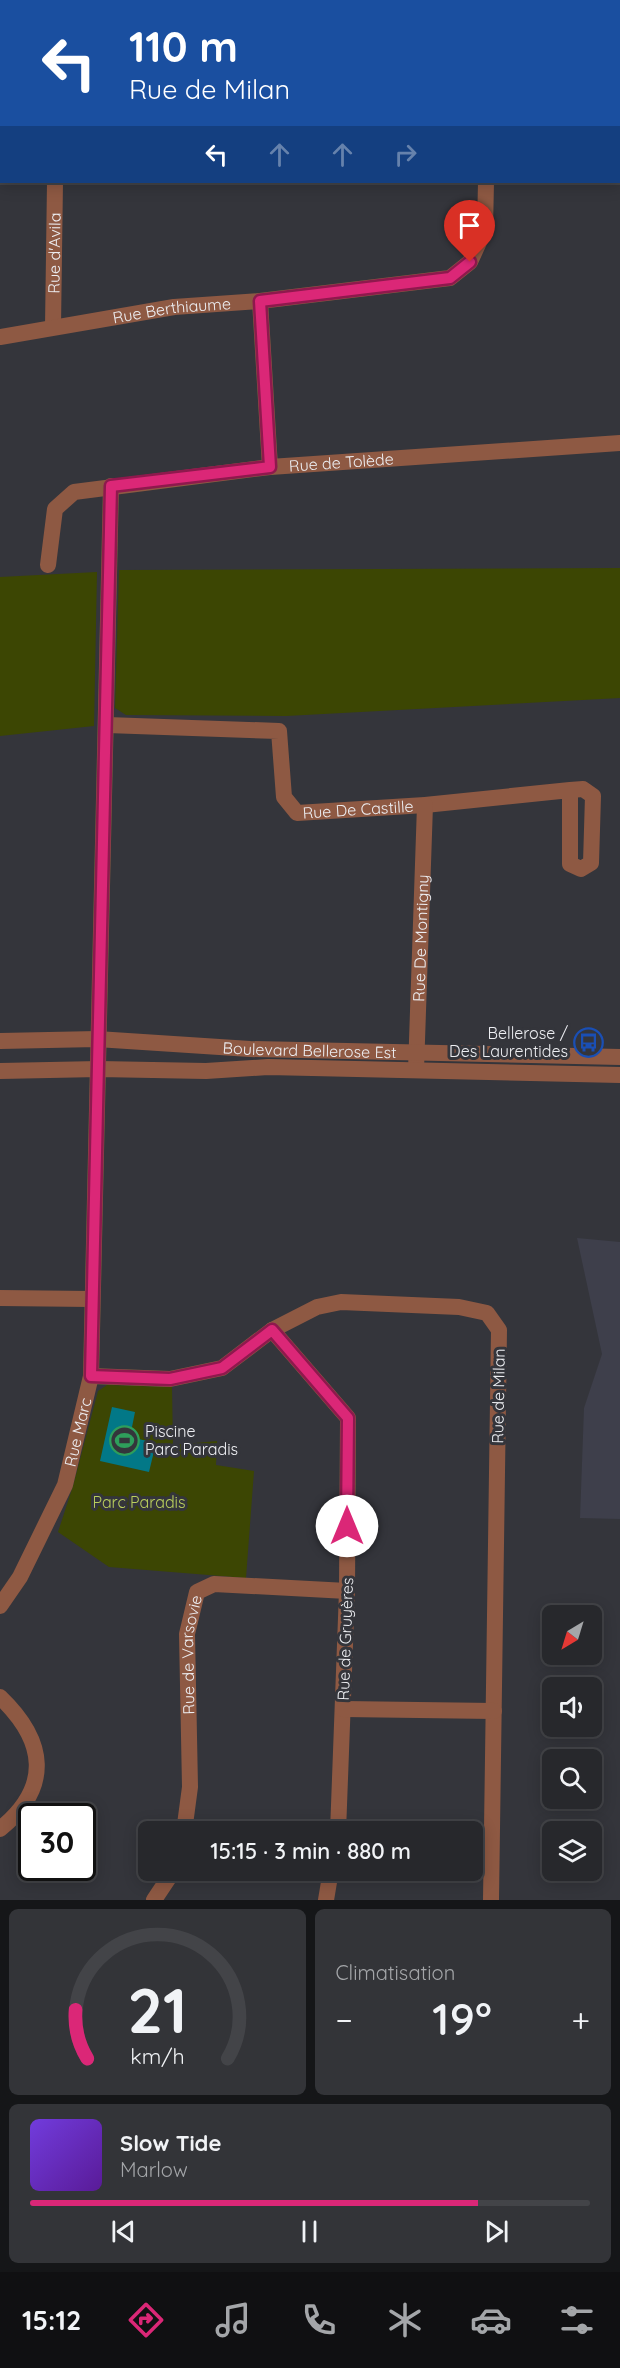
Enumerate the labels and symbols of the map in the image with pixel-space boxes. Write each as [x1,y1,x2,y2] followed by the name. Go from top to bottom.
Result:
[444,200,495,262] pin
[43,212,65,294] street label: Rue d'Avila
[111,293,231,327] street label: Rue Berthiaume
[288,449,394,476] street label: Rue de Tolède
[302,796,414,823] street label: Rue De Castille
[408,874,433,1002] street label: Rue De Montigny
[449,1023,569,1061] place label: Bellerose / Des Laurentides
[573,1026,605,1058] bus stop icon: Bellerose / Des Laurentides
[222,1037,397,1062] street label: Boulevard Bellerose Est
[487,1348,509,1444] street label: Rue de Milan
[60,1396,95,1469] street label: Rue Marc
[145,1421,238,1459] place label: Piscine Parc Paradis
[108,1424,140,1456] sports icon: Piscine Parc Paradis
[92,1492,186,1512] park label: Parc Paradis
[315,1494,379,1558] position arrow
[333,1577,357,1701] street label: Rue de Gruyères
[177,1593,206,1715] street label: Rue de Varsovie
[542,1605,602,1665] north arrow
[18,1803,96,1881] speed limit sign: 30

